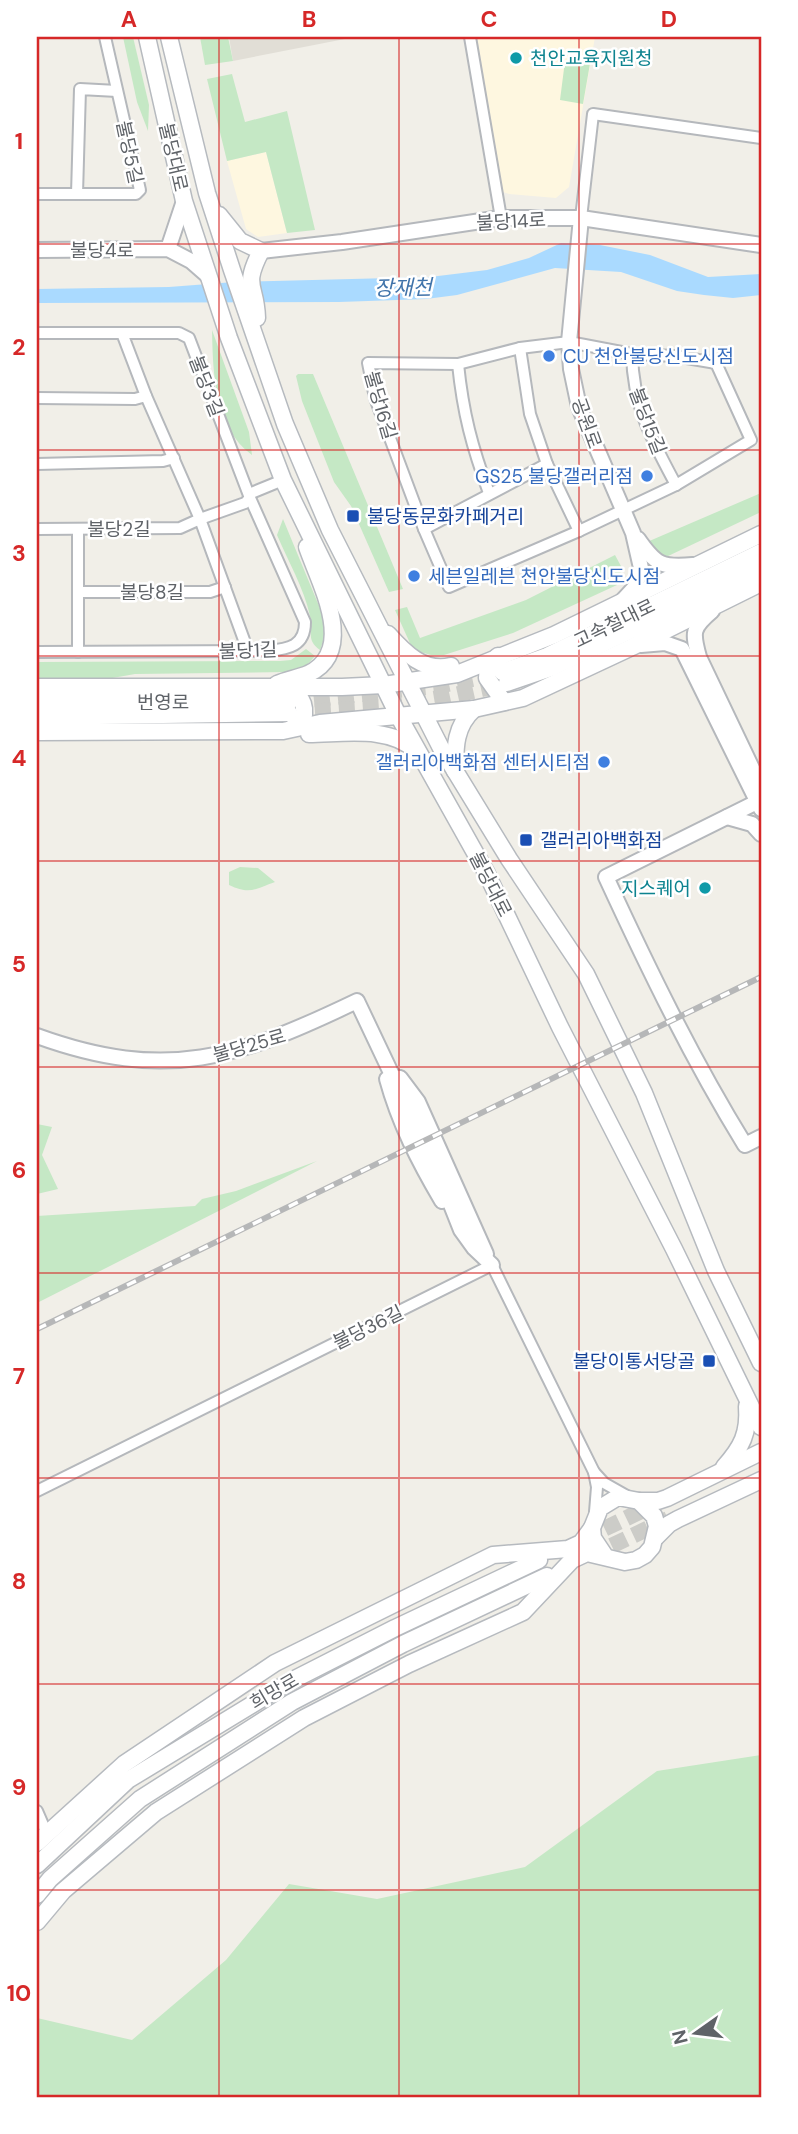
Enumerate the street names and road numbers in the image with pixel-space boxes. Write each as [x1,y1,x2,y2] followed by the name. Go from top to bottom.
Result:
[111,118,148,186] street label: 불당5길
[153,120,194,194] street label: 불당대로
[475,207,547,236] street label: 불당14로
[70,238,134,263] street label: 불당4로
[183,352,230,420] street label: 불당3길
[359,368,402,442] street label: 불당16길
[623,384,672,458] street label: 불당15길
[566,394,607,452] street label: 공원로
[87,517,151,542] street label: 불당2길
[120,580,184,605] street label: 불당8길
[569,593,659,654] street label: 고속철대로
[218,637,278,664] street label: 불당1길
[137,690,189,715] street label: 번영로
[464,847,518,921] street label: 불당대로
[210,1023,289,1068] street label: 불당25로
[329,1300,408,1355] street label: 불당36길
[245,1667,303,1715] street label: 희망로

